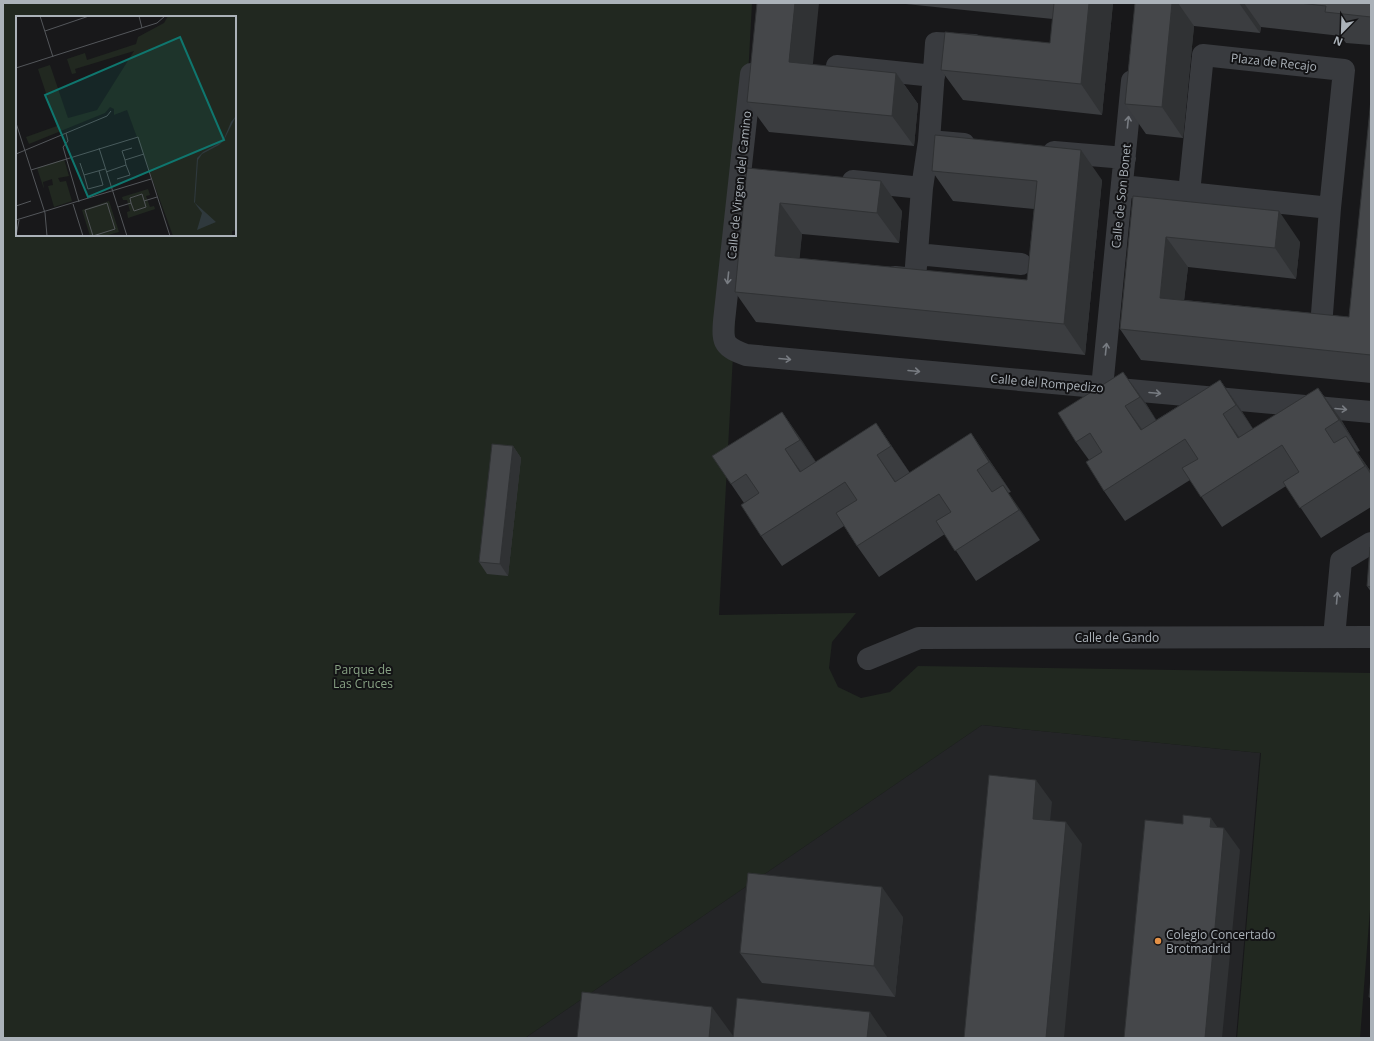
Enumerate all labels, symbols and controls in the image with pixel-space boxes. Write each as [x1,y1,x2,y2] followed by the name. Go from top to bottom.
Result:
[1322,12,1362,52] north arrow
[16,16,236,236] inset map
[1331,33,1345,50] text: N
[1230,49,1318,75] street label: Plaza de Recajo
[723,110,755,260] street label: Calle de Virgen del Camino
[1125,116,1132,129] one-way arrow
[1107,143,1135,249] street label: Calle de Son Bonet
[724,271,732,284] one-way arrow
[1102,343,1110,356] one-way arrow
[778,355,791,362] one-way arrow
[907,367,920,374] one-way arrow
[990,370,1104,396] street label: Calle del Rompedizo
[1148,389,1161,396] one-way arrow
[1334,406,1347,413] one-way arrow
[1334,592,1341,605] one-way arrow
[1075,629,1159,646] street label: Calle de Gando
[333,661,393,692] park label: Parque de Las Cruces
[1166,926,1275,957] place label: Colegio Concertado Brotmadrid
[1153,936,1163,946] marker: Colegio Concertado Brotmadrid

